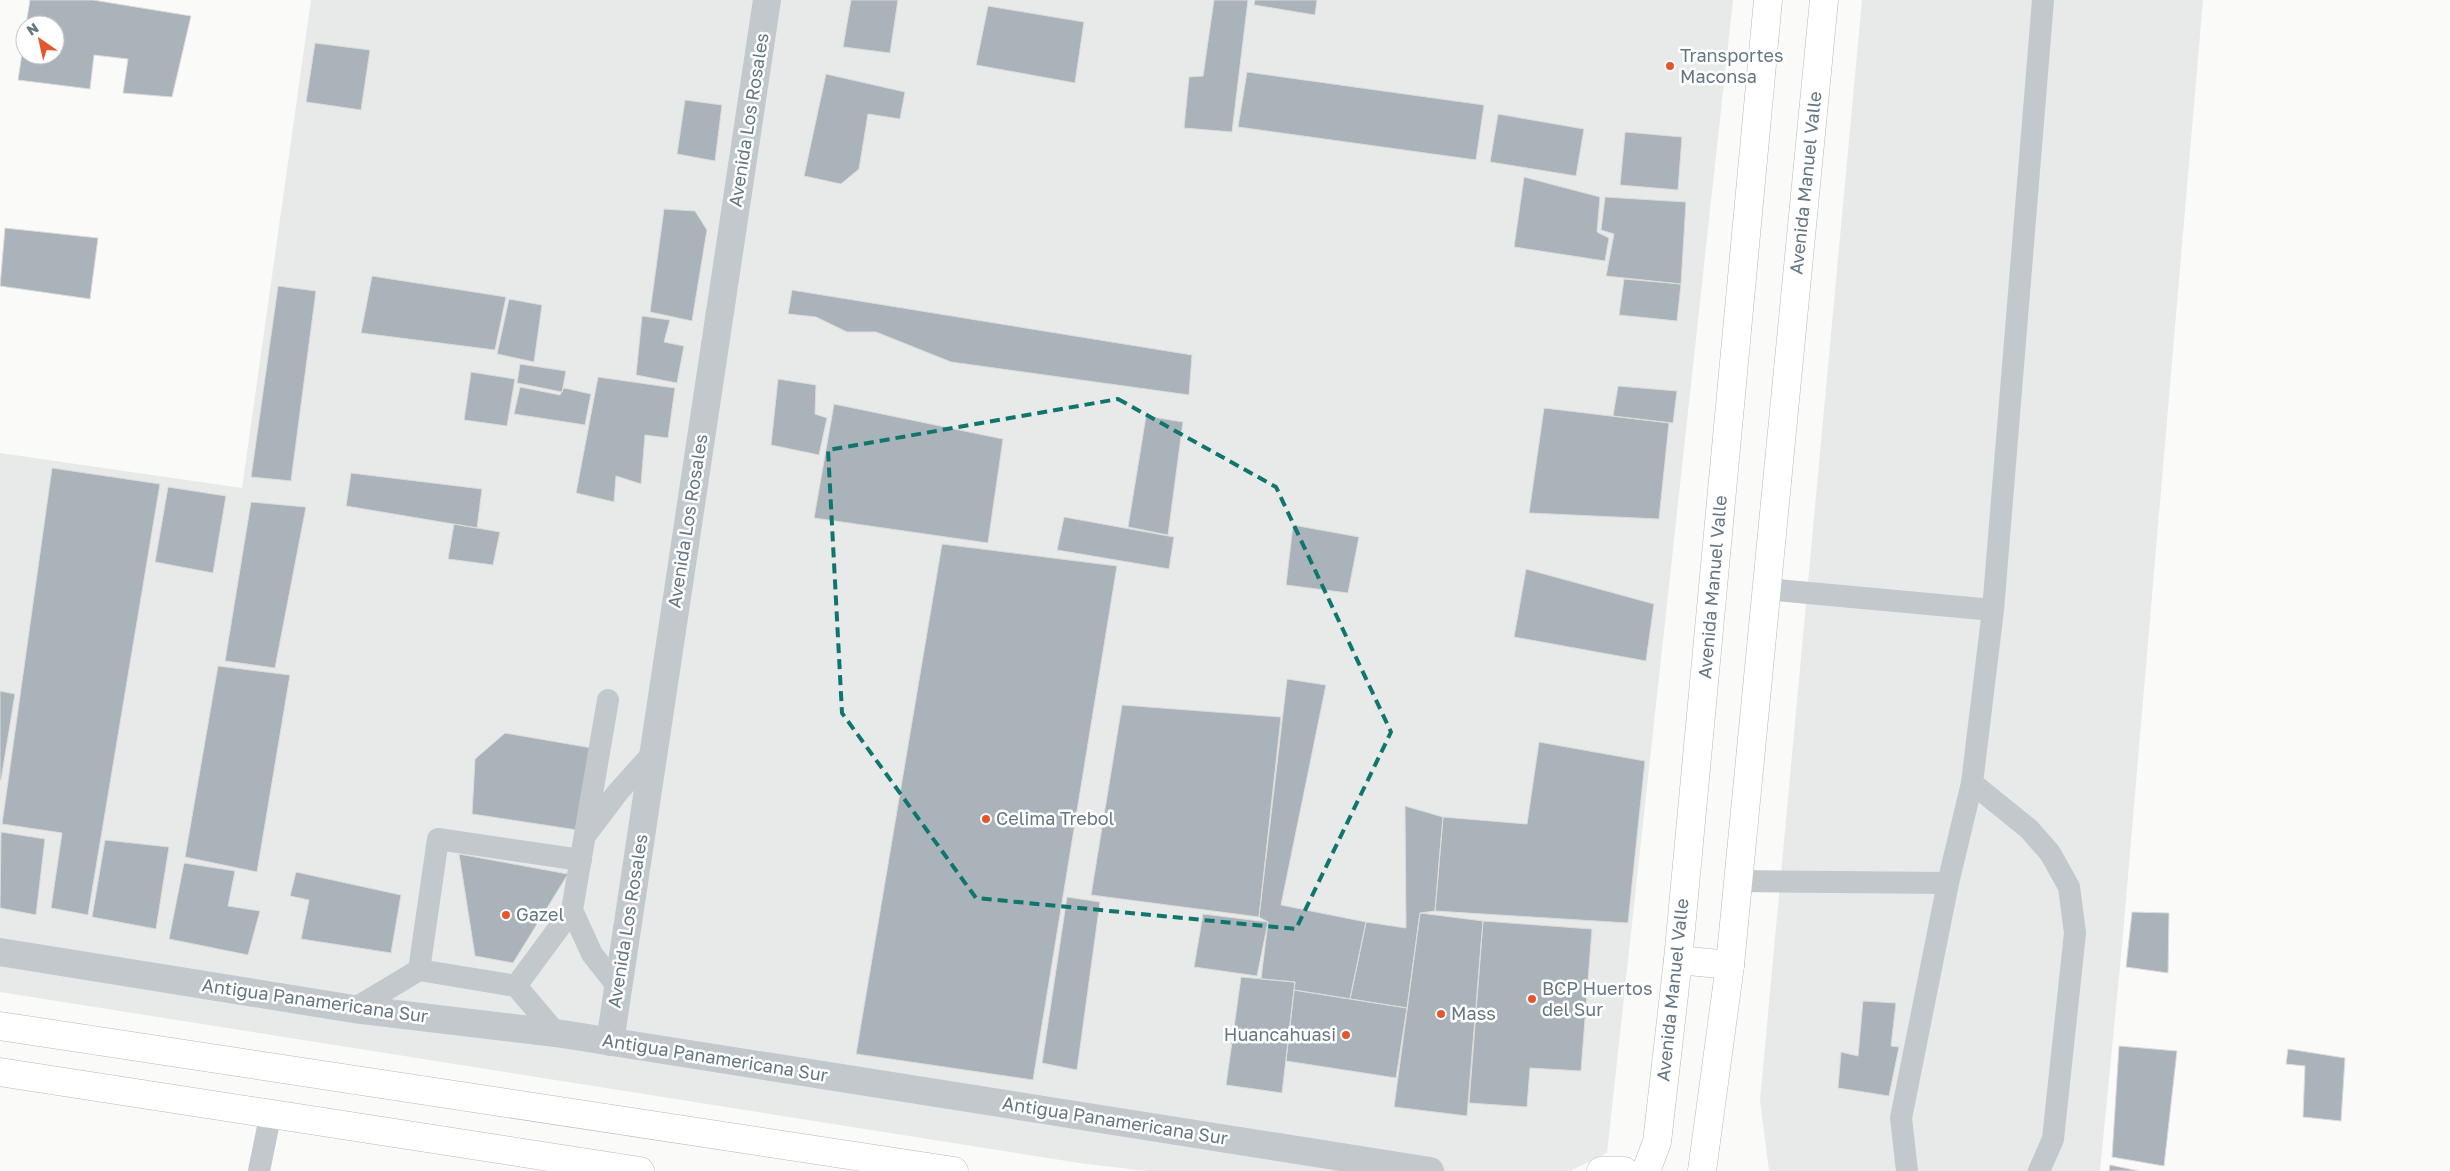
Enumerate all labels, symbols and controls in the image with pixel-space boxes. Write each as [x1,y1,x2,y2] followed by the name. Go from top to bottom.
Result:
[15,15,65,65] north arrow
[23,19,42,39] text: N
[723,31,773,208] street label: Avenida Los Rosales
[1680,44,1784,87] place label: Transportes Maconsa
[1664,60,1676,72] marker: Transportes Maconsa
[1784,90,1826,276] street label: Avenida Manuel Valle
[662,432,712,609] street label: Avenida Los Rosales
[1693,494,1731,680] street label: Avenida Manuel Valle
[996,807,1115,829] place label: Celima Trebol
[980,813,992,825] marker: Celima Trebol
[602,832,652,1009] street label: Avenida Los Rosales
[1651,897,1693,1083] street label: Avenida Manuel Valle
[516,903,564,925] place label: Gazel
[500,909,512,921] marker: Gazel
[201,973,430,1027] street label: Antigua Panamericana Sur
[1542,977,1652,1020] place label: BCP Huertos del Sur
[1526,993,1538,1005] marker: BCP Huertos del Sur
[1451,1002,1496,1024] place label: Mass
[1435,1008,1447,1020] marker: Mass
[1224,1023,1336,1045] place label: Huancahuasi
[601,1028,829,1086] street label: Antigua Panamericana Sur
[1340,1029,1352,1041] marker: Huancahuasi
[1001,1091,1229,1149] street label: Antigua Panamericana Sur

